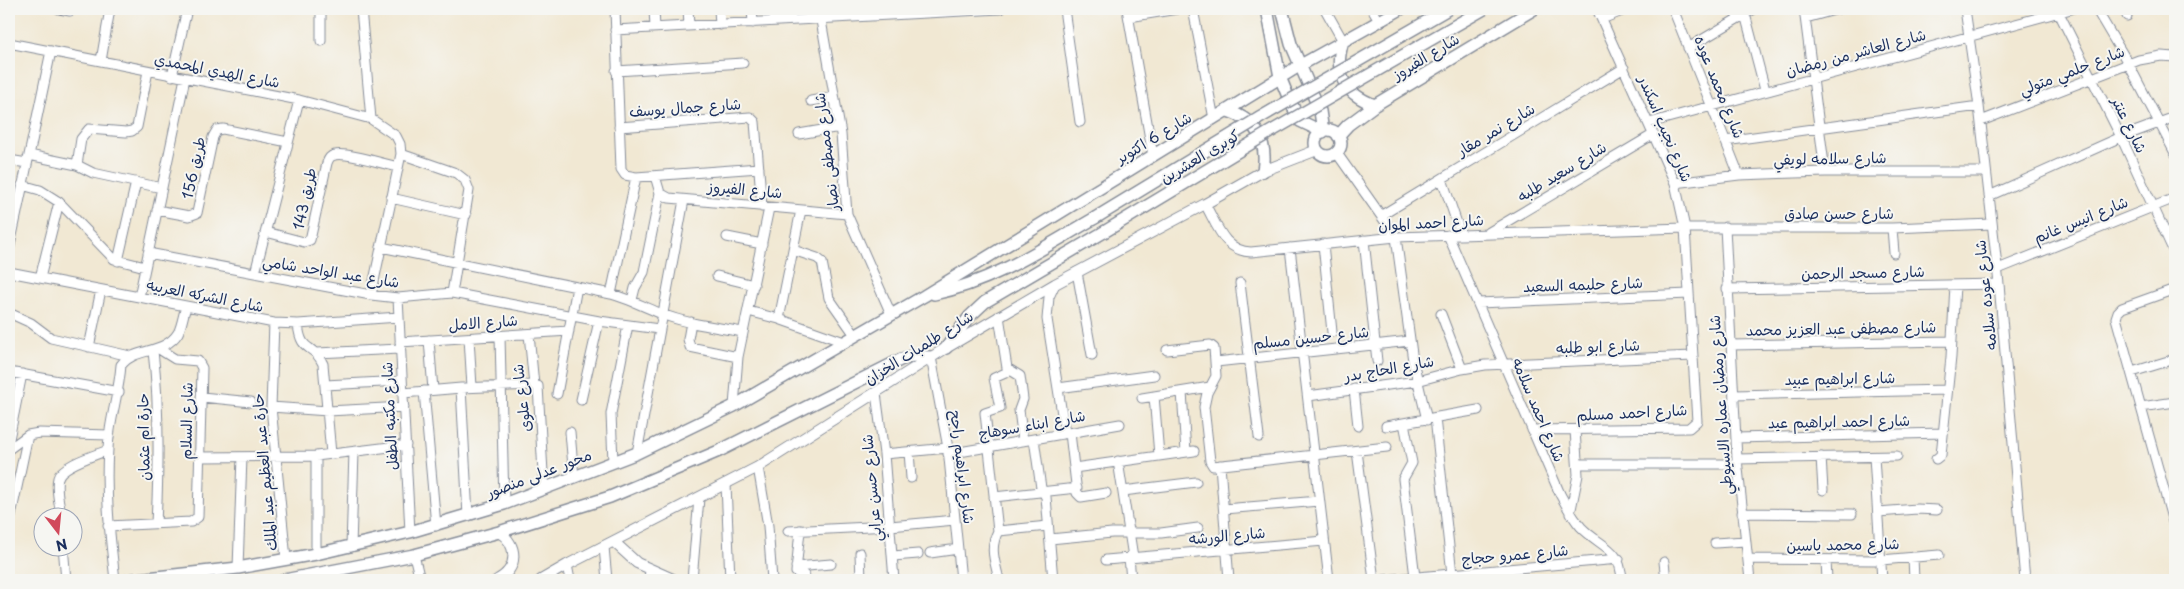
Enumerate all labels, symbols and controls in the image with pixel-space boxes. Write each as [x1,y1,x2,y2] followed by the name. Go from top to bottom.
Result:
[1783,22,1928,81] street label: شارع العاشر من رمضان
[1386,27,1463,85] street label: شارع الفيروز
[1689,32,1751,141] street label: شارع محمد عوده
[2015,39,2129,103] street label: شارع حلمي متولي
[152,46,282,94] street label: شارع الهدي المحمدي
[1633,71,1699,185] street label: شارع نجيب اسكندر
[628,91,742,122] street label: شارع جمال يوسف
[2106,91,2154,156] street label: شارع عنتر
[807,92,844,214] street label: شارع مصطفى نصار
[1451,96,1539,162] street label: شارع نمر مقار
[1109,105,1195,169] street label: شارع 6 اكتوبر
[1155,123,1244,189] street label: كوبرى العشرين
[175,134,210,201] street label: طريق 156
[1512,135,1610,206] street label: شارع سعيد طلبه
[1773,145,1887,173] street label: شارع سلامه لويفي
[286,166,321,232] street label: طريق 143
[706,174,783,203] street label: شارع الفيروز
[2030,189,2132,250] street label: شارع انيس غانم
[1784,201,1894,224] street label: شارع حسن صادق
[1378,207,1484,236] street label: شارع احمد الموان
[1967,239,2002,351] street label: شارع عوده سلامه
[261,248,401,296] street label: شارع عبد الواحد شامي
[1801,259,1925,284] street label: شارع مسجد الرحمن
[1523,270,1643,297] street label: شارع حليمه السعيد
[145,272,266,317] street label: شارع الشركه العربيه
[859,304,977,390] street label: شارع طلمبات الخزان
[447,308,518,335] street label: شارع الامل
[1702,314,1740,496] street label: شارع رمضان عماره الاسيوطي
[1745,314,1936,341] street label: شارع مصطفى عبد العزيز محمد
[1252,319,1370,356] street label: شارع حسين مسلم
[1556,333,1640,358] street label: شارع ابو طلبه
[1341,348,1435,387] street label: شارع الحاج بدر
[1507,354,1572,465] street label: شارع احمد سلامه
[374,361,403,471] street label: شارع مكتبه الطفل
[505,363,536,434] street label: شارع علوى
[1785,365,1895,392] street label: شارع ابراهيم عبيد
[173,382,199,460] street label: شارع السلام
[245,392,283,552] street label: حارة عبد العظيم عبد الملك
[130,393,156,481] street label: حارة ام عثمان
[1576,397,1688,428] street label: شارع احمد مسلم
[976,403,1087,444] street label: شارع ابناء سوهاج
[943,408,982,525] street label: شارع ابراهيم راجح
[1768,408,1910,435] street label: شارع احمد ابراهيم عيد
[854,433,890,543] street label: شارع حسن عرابي
[482,442,594,504] street label: محور عدلى منصور
[32,506,82,556] north arrow
[1188,520,1266,549] street label: شارع الورشه
[1786,531,1900,556] street label: شارع محمد ياسين
[53,533,70,557] text: N
[1461,537,1569,570] street label: شارع عمرو حجاج

